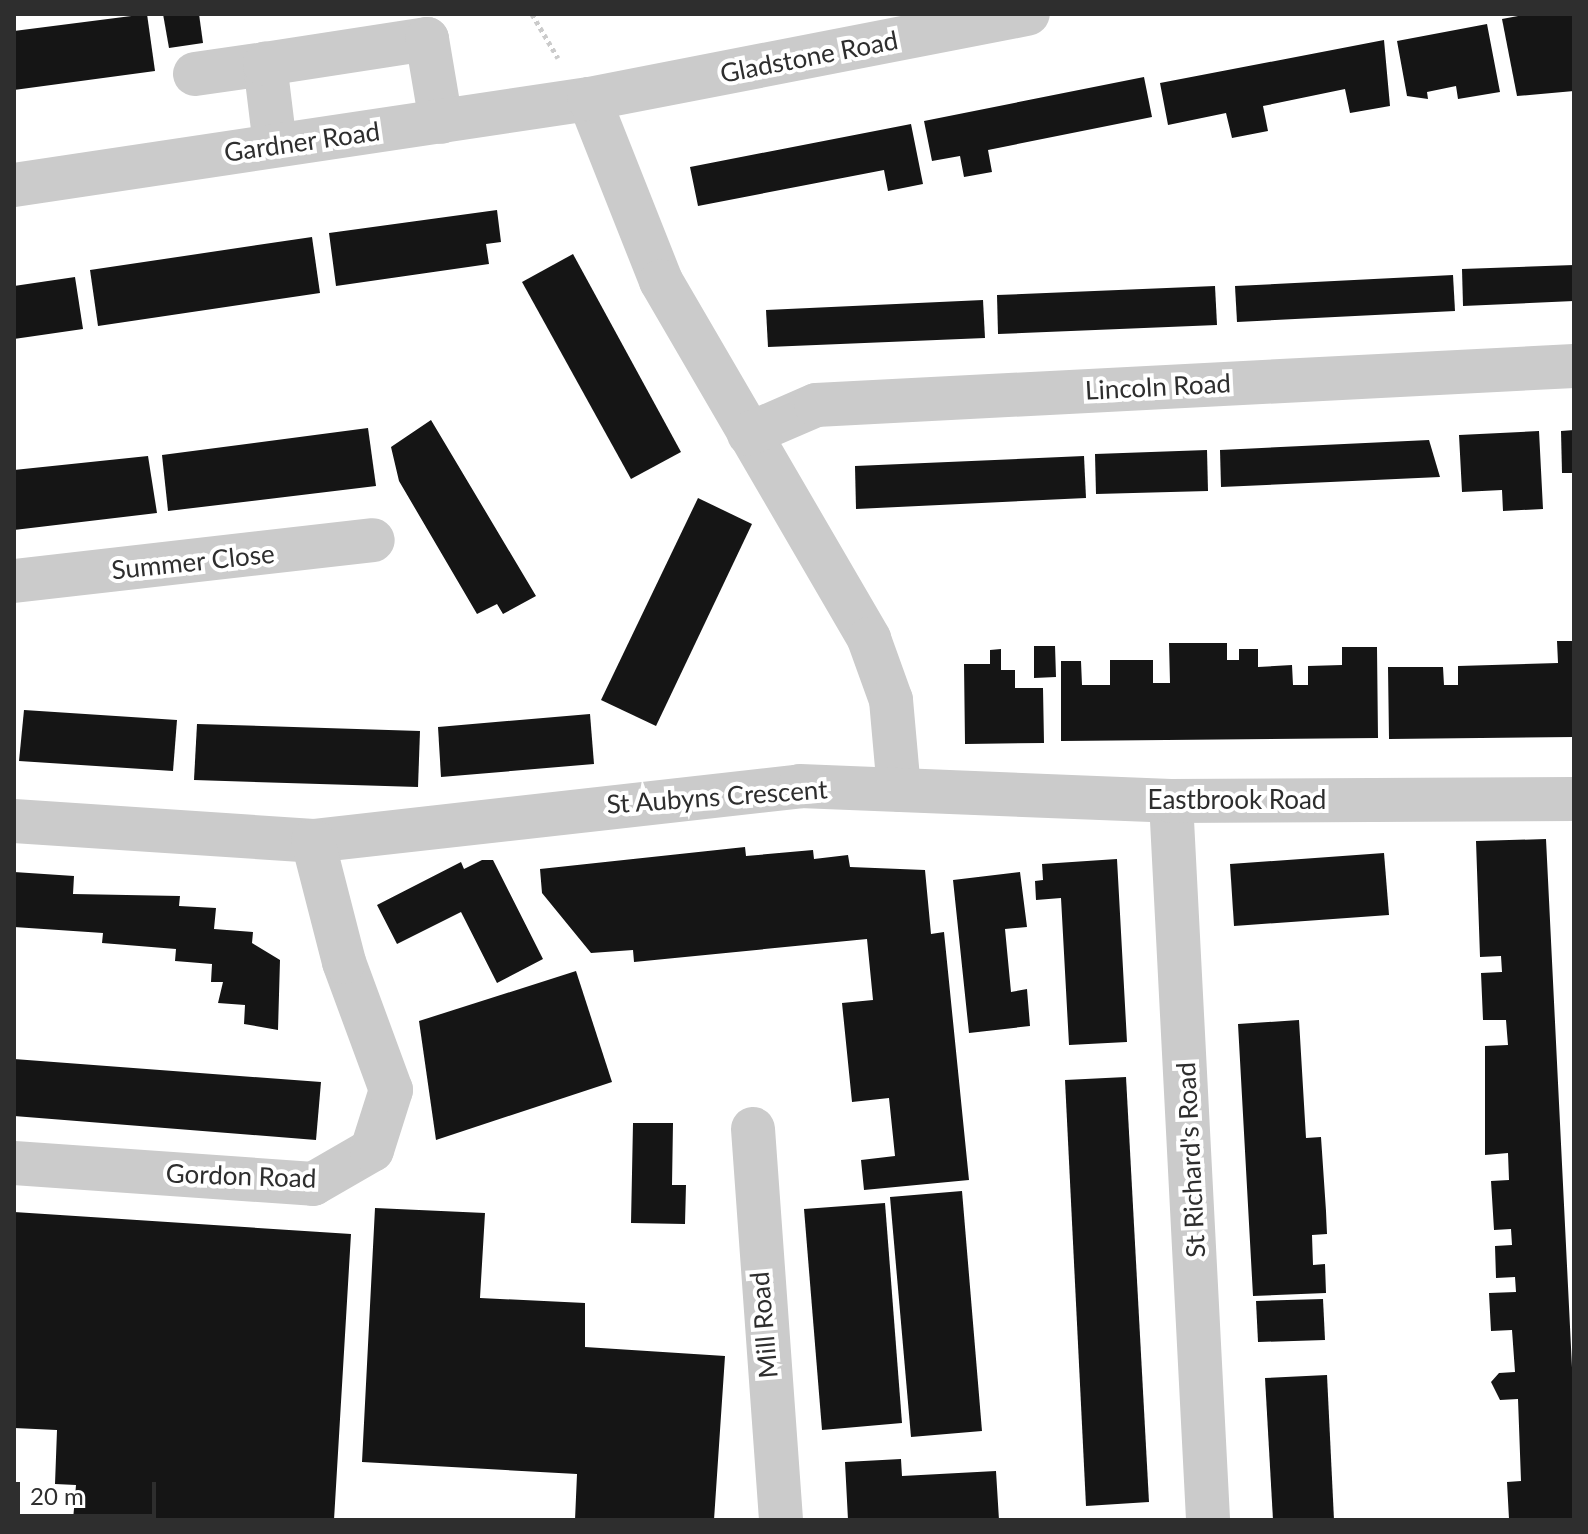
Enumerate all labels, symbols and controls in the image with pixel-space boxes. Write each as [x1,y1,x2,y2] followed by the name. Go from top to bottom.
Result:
[718,24,900,90] street label: Gladstone Road
[222,116,382,168] street label: Gardner Road
[1084,368,1232,406] street label: Lincoln Road
[110,538,276,586] street label: Summer Close
[605,774,829,820] street label: St Aubyns Crescent
[1148,784,1326,816] street label: Eastbrook Road
[1170,1061,1212,1259] street label: St Richard's Road
[165,1158,317,1194] street label: Gordon Road
[744,1270,784,1380] street label: Mill Road
[20,1466,160,1516] scale bar
[30,1481,84,1510] text: 20 m

